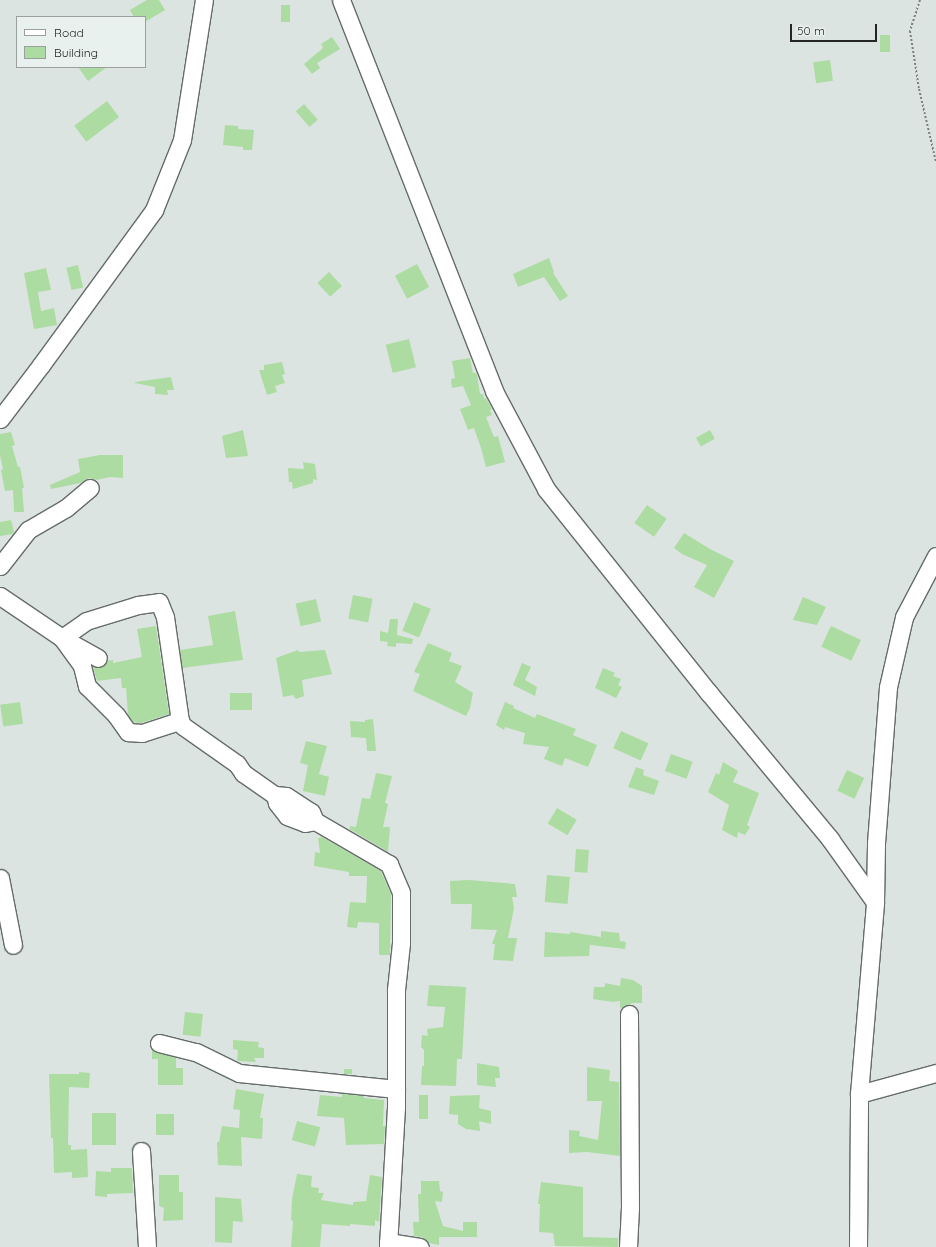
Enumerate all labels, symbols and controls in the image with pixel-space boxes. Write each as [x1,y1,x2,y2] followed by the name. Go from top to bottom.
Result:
[16,16,146,68] legend
[792,16,879,42] scale bar
[797,23,825,38] text: 50 m
[54,25,84,40] text: Road
[54,45,98,60] text: Building

